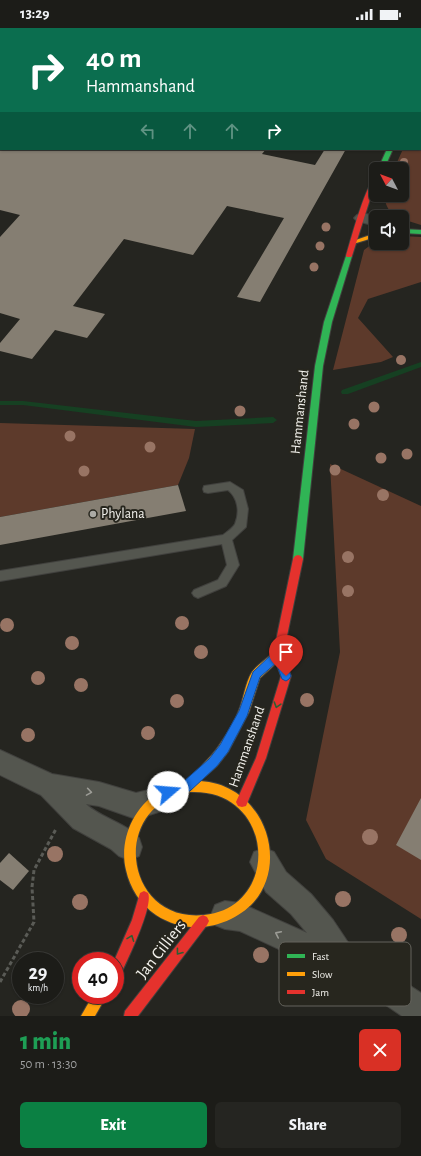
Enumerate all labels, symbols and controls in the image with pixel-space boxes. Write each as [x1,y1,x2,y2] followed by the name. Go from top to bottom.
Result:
[20,6,50,21] text: 13:29
[20,44,72,96] icon: right
[86,45,142,73] text: 40 m
[86,78,195,96] text: Hammanshand
[137,120,159,142] icon: left
[179,120,201,142] icon: ahead
[221,120,243,142] icon: ahead
[263,120,285,142] icon: right
[369,162,409,202] north arrow
[369,162,409,250] map controls
[369,210,409,250] button: sound
[289,369,311,455] street label: Hammanshand
[101,507,145,521] place label: Phylana
[88,509,98,519] marker: Phylana
[269,635,303,676] pin
[275,641,297,663] icon: arrive
[273,701,282,708] one-way arrow
[227,705,267,789] street label: Hammanshand
[147,771,189,813] position arrow
[86,787,92,796] one-way arrow
[133,916,189,982] street label: Jan Cilliers
[274,931,282,939] one-way arrow
[126,935,134,942] one-way arrow
[279,942,411,1006] legend
[177,948,184,955] one-way arrow
[312,951,330,962] text: Fast
[72,952,124,1004] speed limit sign: 40
[28,963,48,983] text: 29
[312,969,333,980] text: Slow
[28,983,48,993] text: km/h
[312,987,329,998] text: Jam
[359,1029,401,1071] button: close
[20,1030,71,1054] text: 1 min
[20,1058,77,1071] text: 50 m · 13:30
[20,1102,207,1148] button: Exit
[215,1102,401,1148] button: Share

